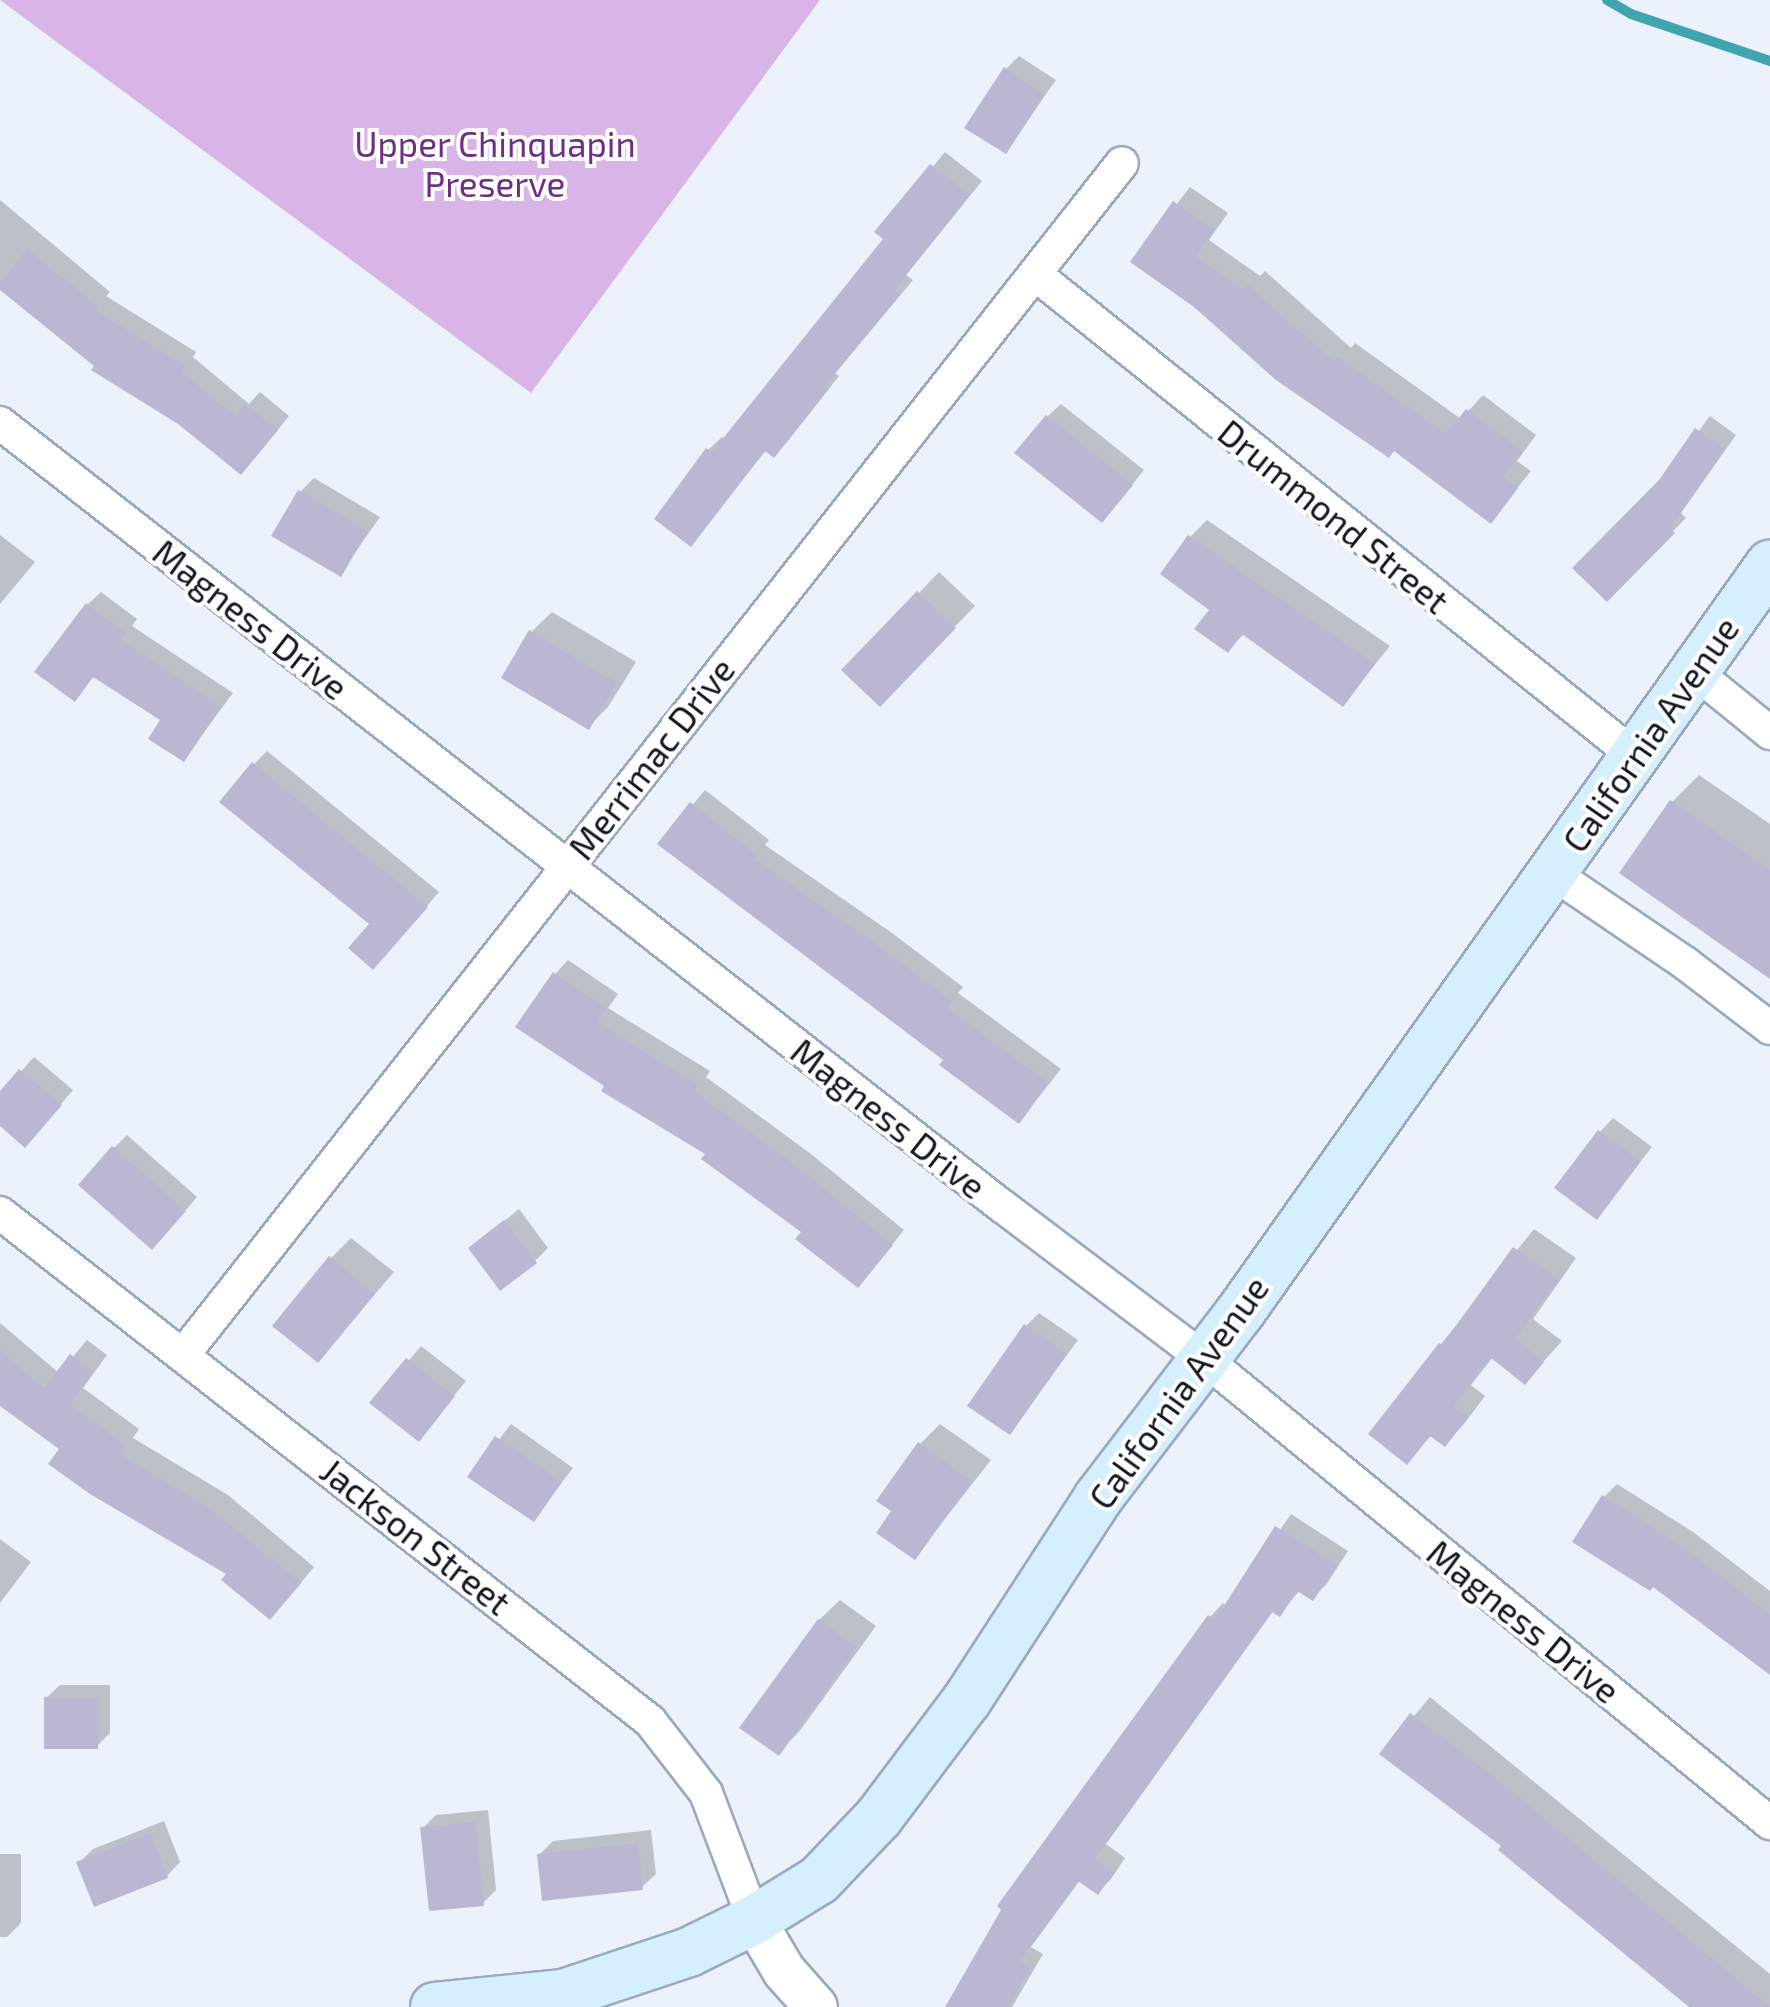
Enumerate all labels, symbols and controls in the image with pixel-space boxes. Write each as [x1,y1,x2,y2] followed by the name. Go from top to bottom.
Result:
[354,122,636,204] park label: Upper Chinquapin Preserve
[1210,410,1458,622] street label: Drummond Street
[145,530,357,708] street label: Magness Drive
[1553,608,1747,860] street label: California Avenue
[559,649,743,867] street label: Merrimac Drive
[783,1029,995,1207] street label: Magness Drive
[1079,1267,1277,1517] street label: California Avenue
[313,1449,519,1623] street label: Jackson Street
[1419,1531,1629,1711] street label: Magness Drive

